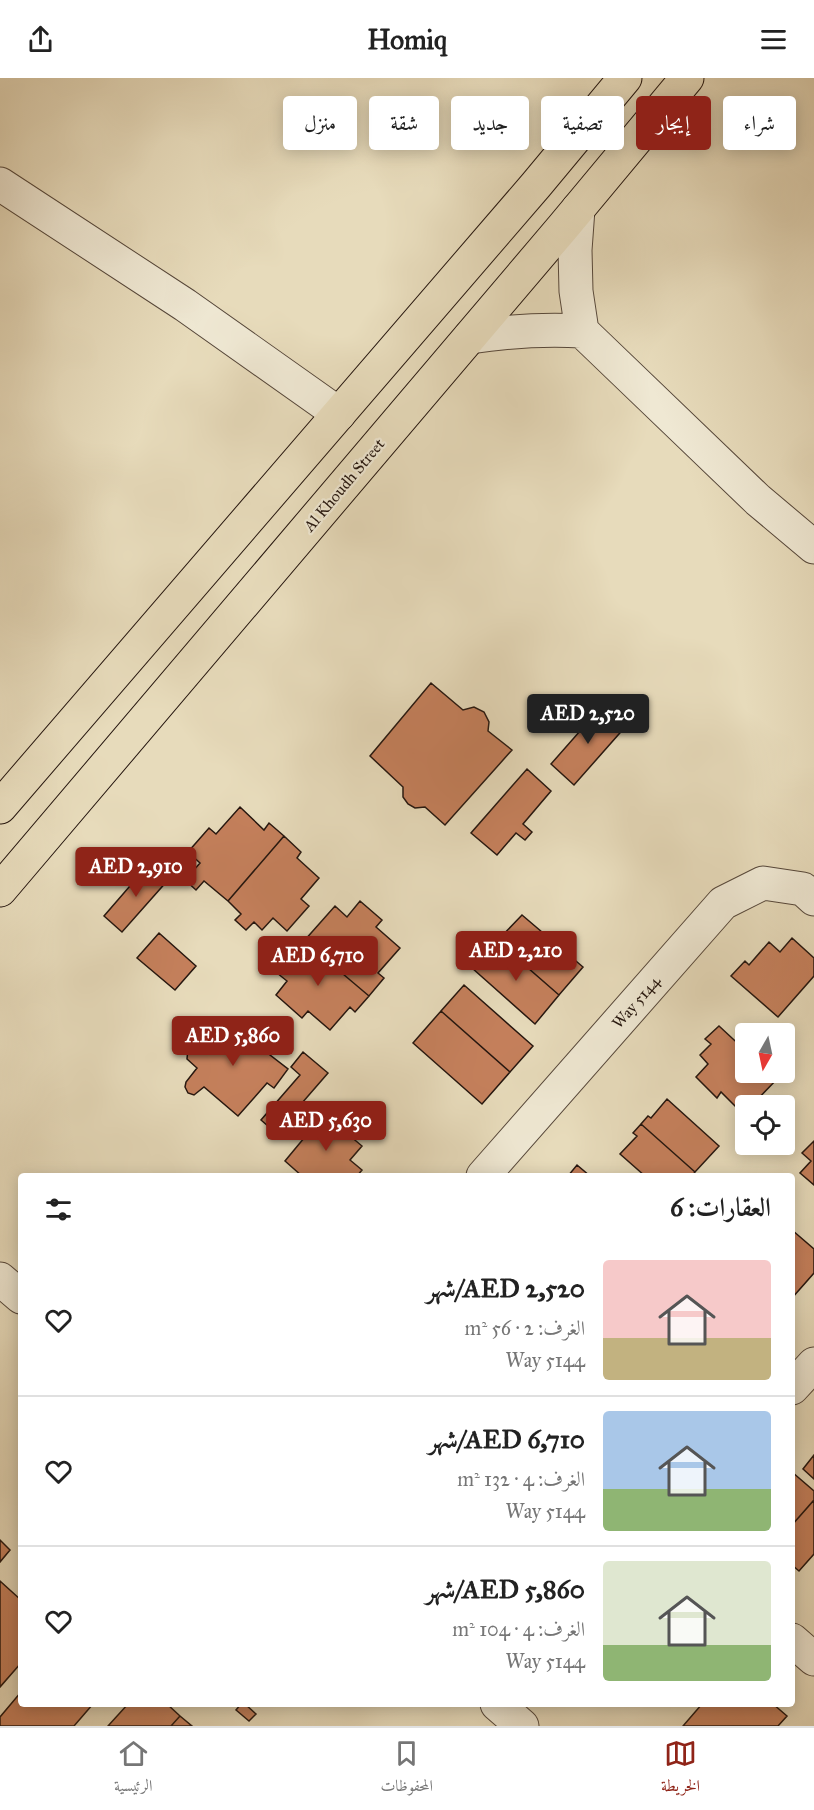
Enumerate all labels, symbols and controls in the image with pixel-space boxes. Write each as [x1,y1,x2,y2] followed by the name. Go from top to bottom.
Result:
[24,23,57,56] icon: share
[367,23,447,56] text: Homiq
[757,23,790,56] icon: menu
[283,96,357,150] chip: منزل
[369,96,439,150] chip: شقة
[451,96,529,150] chip: جديد
[541,96,624,150] chip: تصفية
[636,96,711,150] chip: إيجار
[723,96,796,150] chip: شراء
[299,434,389,536] street label: Al Khoudh Street
[519,694,657,745] pin: AED 2,520
[541,701,635,725] text: AED 2,520
[67,847,205,898] pin: AED 2,910
[89,854,183,878] text: AED 2,910
[447,931,585,982] pin: AED 2,210
[249,936,387,987] pin: AED 6,710
[470,938,562,962] text: AED 2,210
[272,943,364,967] text: AED 6,710
[608,971,665,1032] street label: Way 5144
[164,1016,302,1067] pin: AED 5,860
[186,1023,280,1047] text: AED 5,860
[735,1023,795,1083] north arrow
[735,1023,795,1155] map controls
[735,1095,795,1155] button: locate
[257,1101,395,1152] pin: AED 5,630
[280,1108,372,1132] text: AED 5,630
[670,1191,771,1223] text: العقارات: 6
[42,1193,75,1226] icon: filters
[426,1272,585,1304] text: AED 2,520/شهر
[651,1284,723,1356] icon: home
[42,1304,75,1337] icon: heart
[465,1316,585,1340] text: الغرف: 2 · 56 m²
[506,1348,585,1372] text: Way 5144
[428,1423,585,1455] text: AED 6,710/شهر
[651,1435,723,1507] icon: home
[42,1455,75,1488] icon: heart
[457,1467,585,1491] text: الغرف: 4 · 132 m²
[506,1499,585,1523] text: Way 5144
[426,1573,585,1605] text: AED 5,860/شهر
[651,1585,723,1657] icon: home
[42,1605,75,1638] icon: heart
[452,1617,585,1641] text: الغرف: 4 · 104 m²
[506,1649,585,1673] text: Way 5144
[114,1737,152,1801] tab: الرئيسية
[380,1737,433,1801] tab: المحفوظات
[661,1737,700,1801] tab: الخريطة

